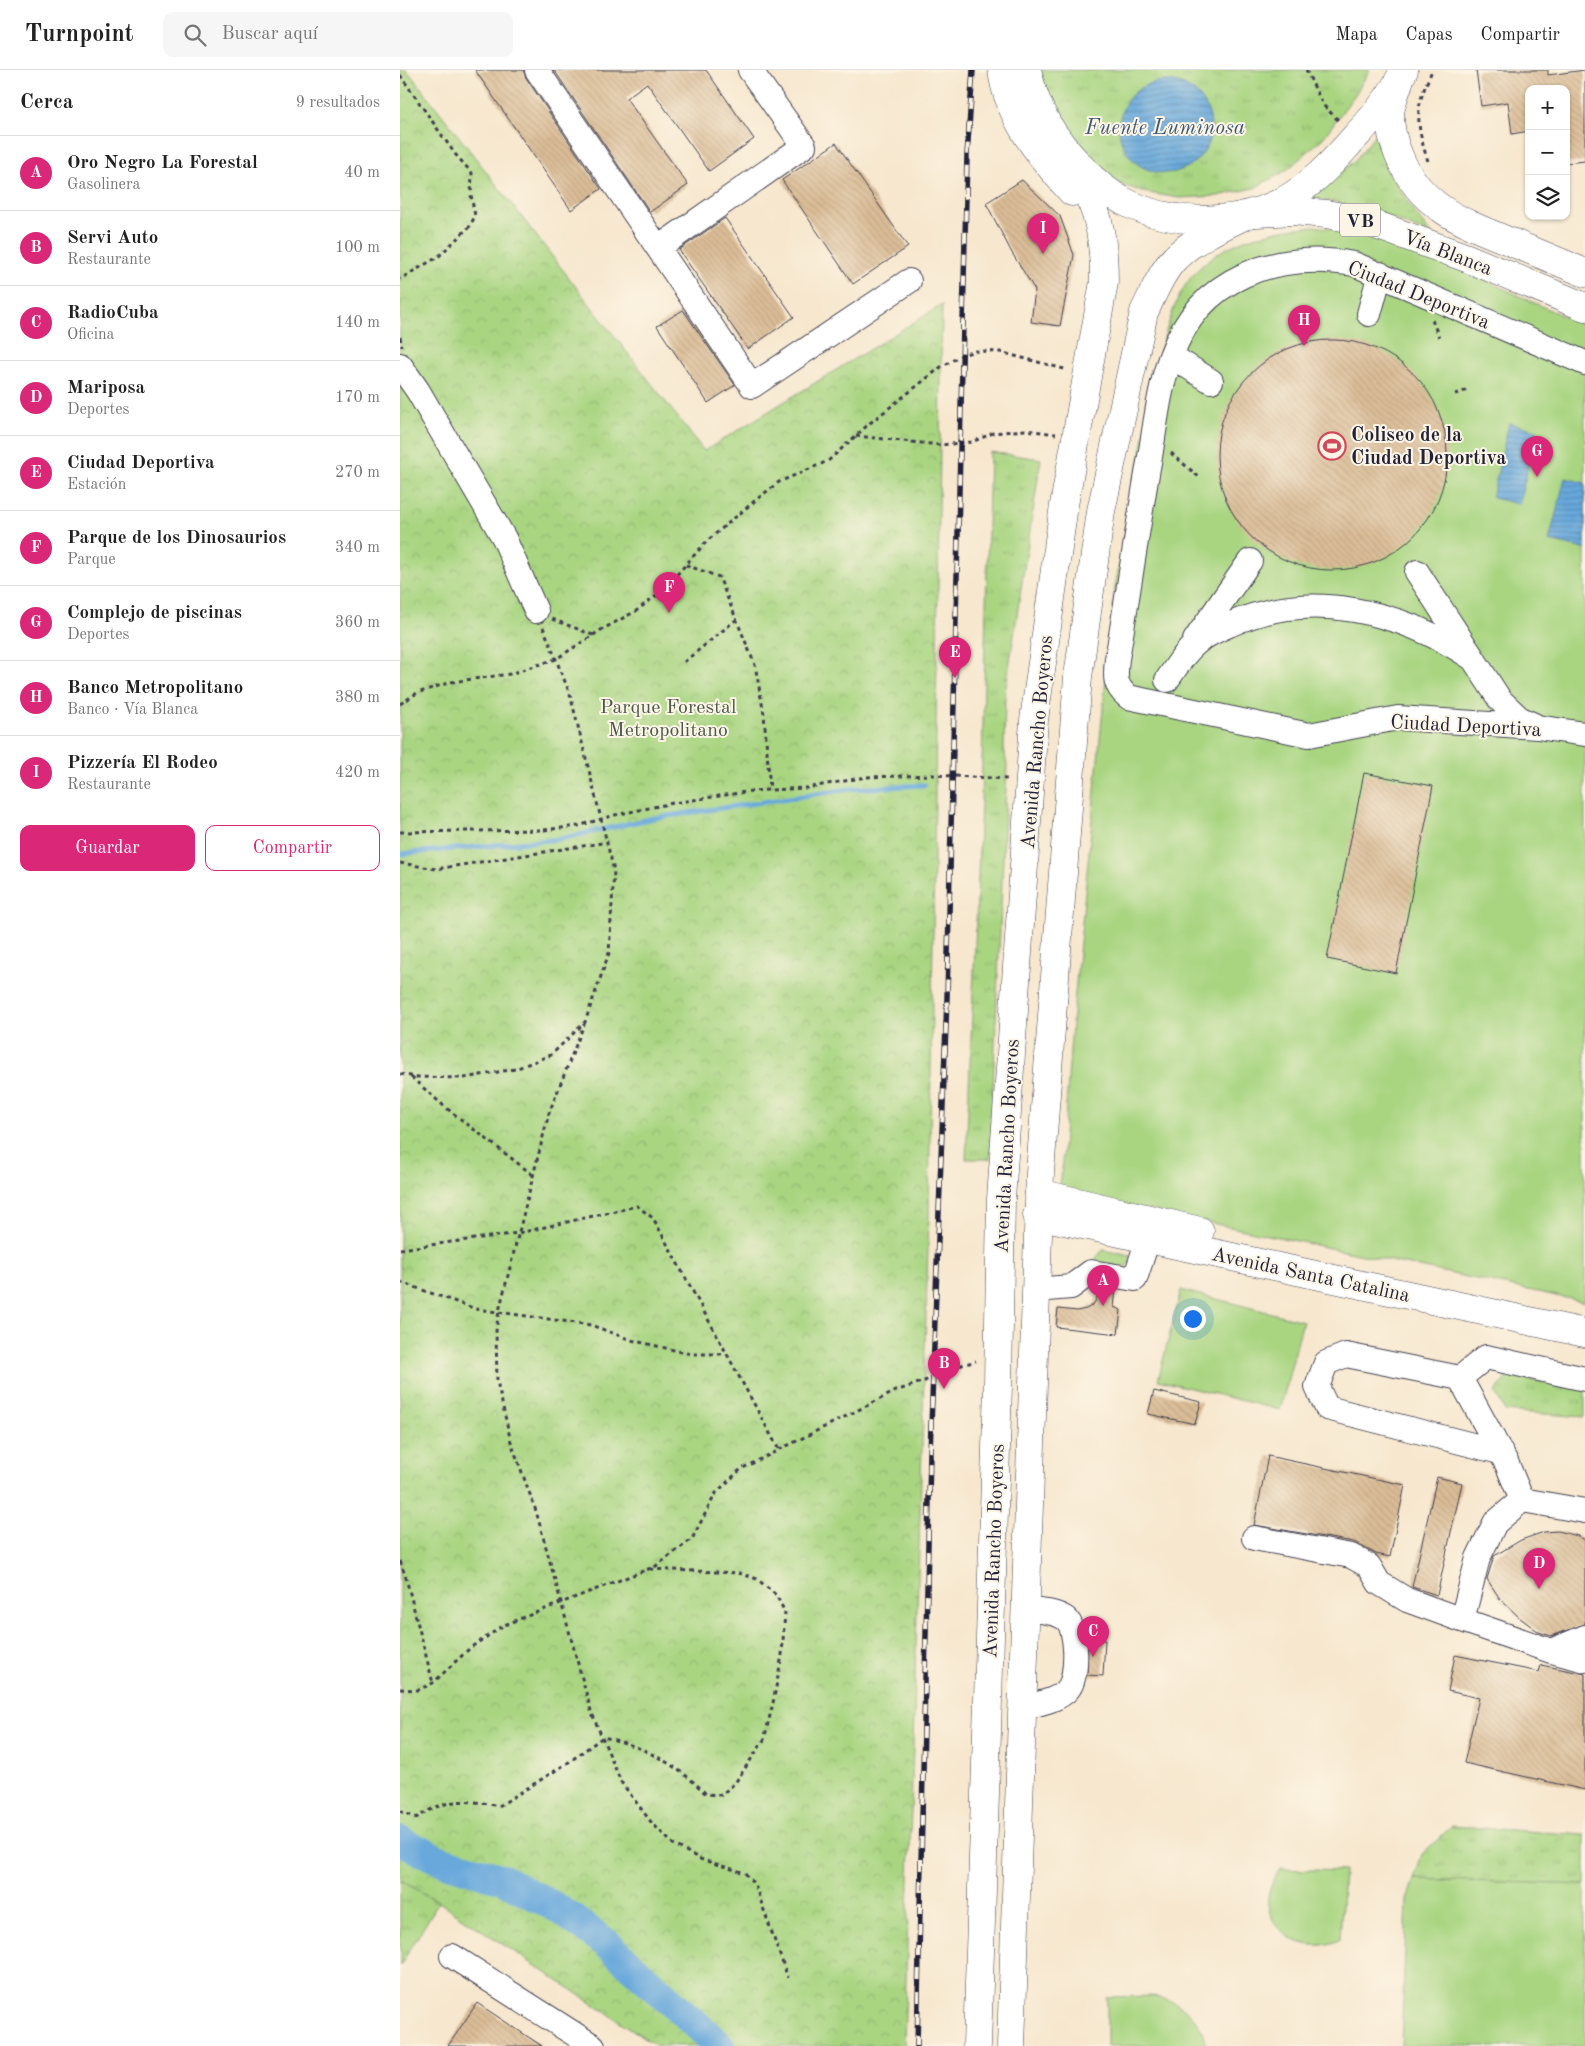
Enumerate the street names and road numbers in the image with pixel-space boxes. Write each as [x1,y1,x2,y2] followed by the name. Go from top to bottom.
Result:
[1340,204,1380,236] road number: VB
[1400,228,1495,280] street label: Vía Blanca
[1344,258,1492,334] street label: Ciudad Deportiva
[1019,634,1057,850] street label: Avenida Rancho Boyeros
[1390,713,1542,741] street label: Ciudad Deportiva
[992,1039,1024,1254] street label: Avenida Rancho Boyeros
[1210,1245,1412,1307] street label: Avenida Santa Catalina
[981,1444,1009,1659] street label: Avenida Rancho Boyeros

